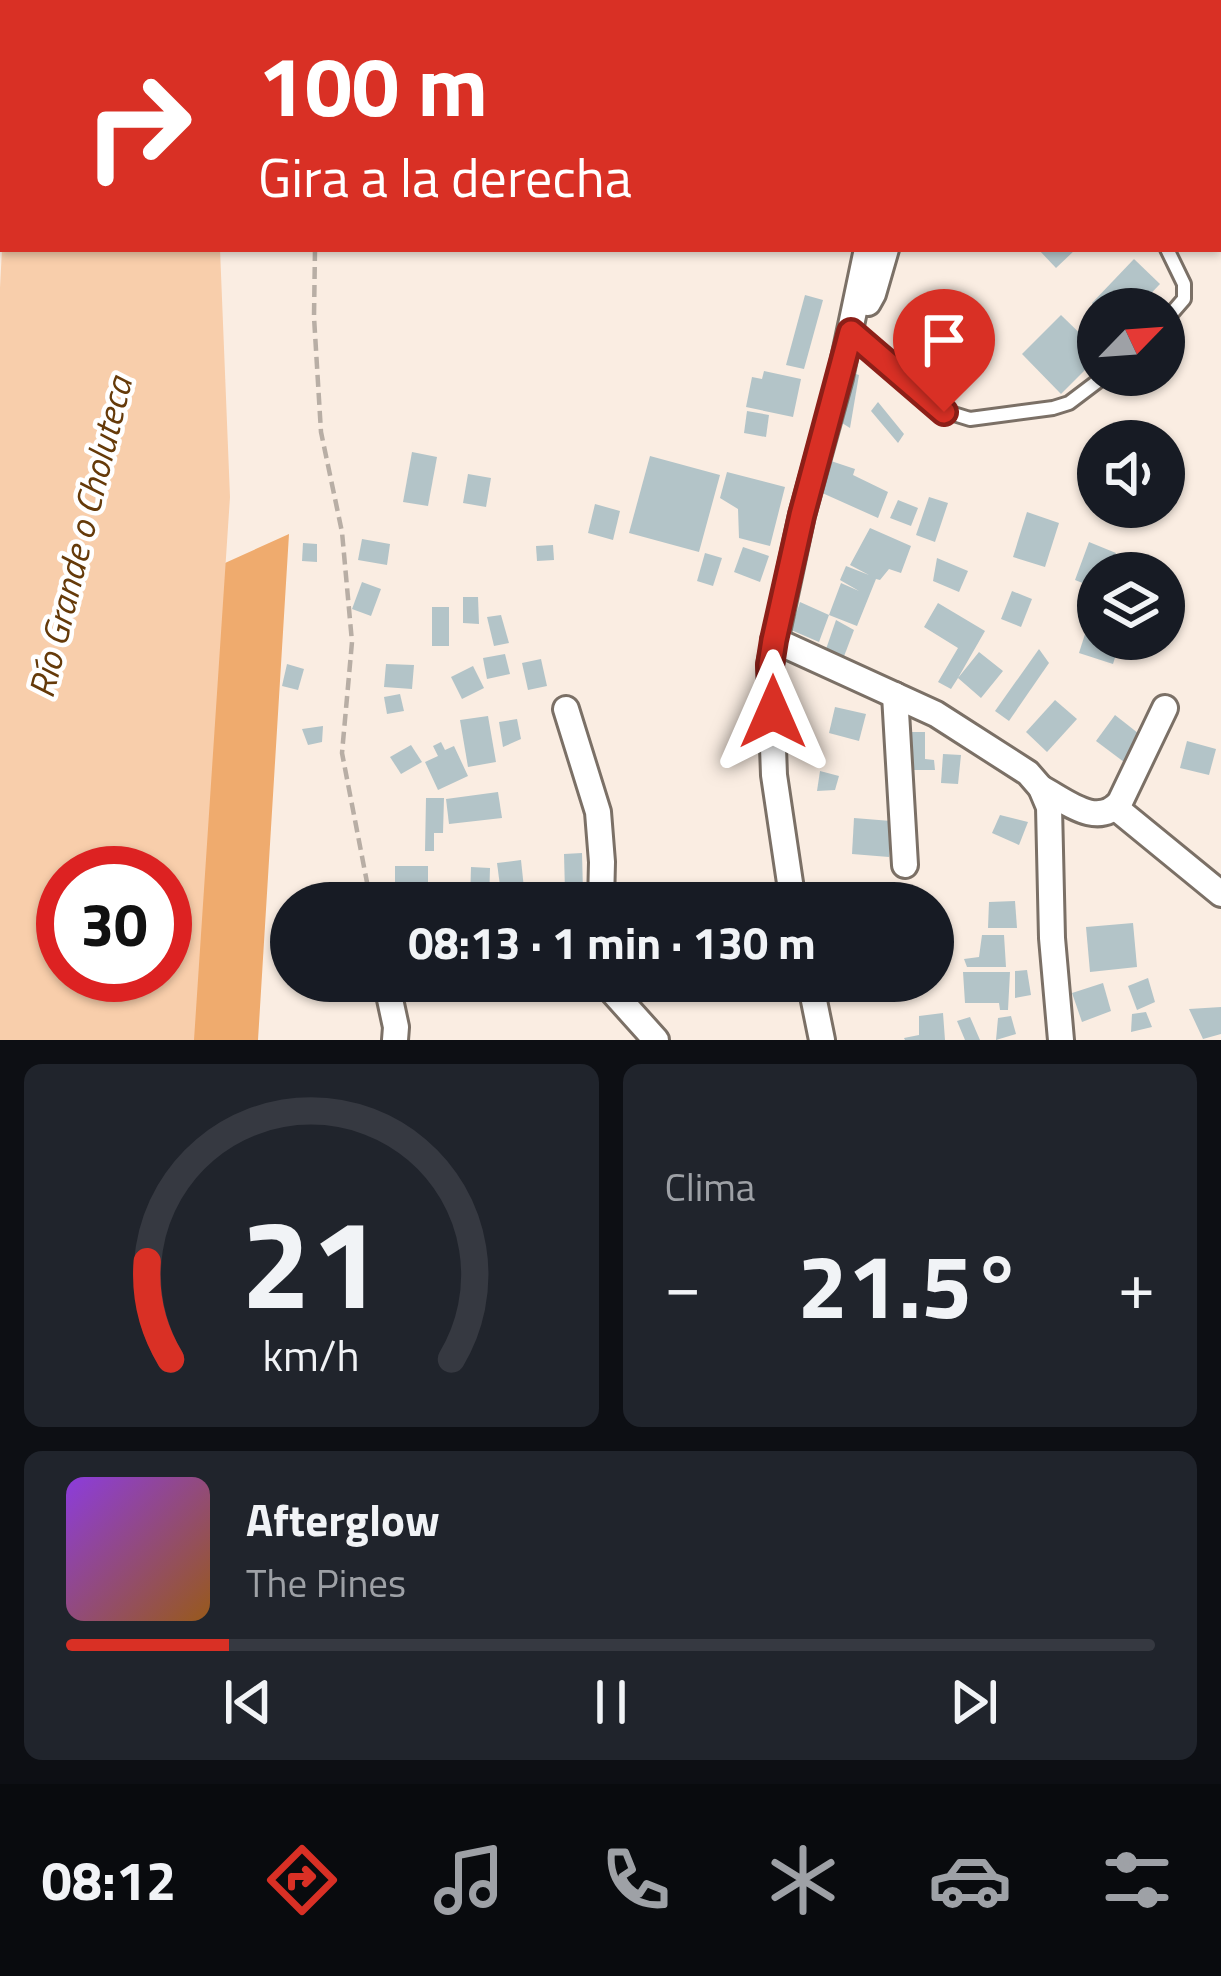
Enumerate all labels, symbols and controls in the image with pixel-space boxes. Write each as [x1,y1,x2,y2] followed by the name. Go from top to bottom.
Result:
[258,21,488,149] text: 100 m
[60,48,216,204] icon: right
[258,136,632,218] text: Gira a la derecha
[1077,288,1185,396] north arrow
[1077,288,1185,660] map controls
[893,289,995,412] pin
[911,307,977,373] icon: arrive
[13,369,146,703] water label: Río Grande o Choluteca
[1077,420,1185,528] button: sound
[1077,552,1185,660] button: layers
[710,649,836,775] position arrow
[36,846,192,1002] speed limit sign: 30
[408,908,816,976] text: 08:13 · 1 min · 130 m
[665,1157,755,1216] text: Clima
[241,1167,381,1356] text: 21
[797,1216,1022,1353] text: 21.5°
[665,1234,701,1335] text: −
[1118,1234,1155,1335] text: +
[263,1321,360,1387] text: km/h
[246,1485,440,1553] text: Afterglow
[246,1553,406,1612] text: The Pines
[215,1669,281,1735] icon: previous
[578,1669,644,1735] icon: pause
[941,1669,1007,1735] icon: next
[260,1838,344,1922] icon: directions
[427,1838,511,1922] icon: music
[594,1838,678,1922] icon: phone
[761,1838,845,1922] icon: climate
[928,1838,1012,1922] icon: car
[1095,1838,1179,1922] icon: filters
[42,1839,176,1921] text: 08:12

